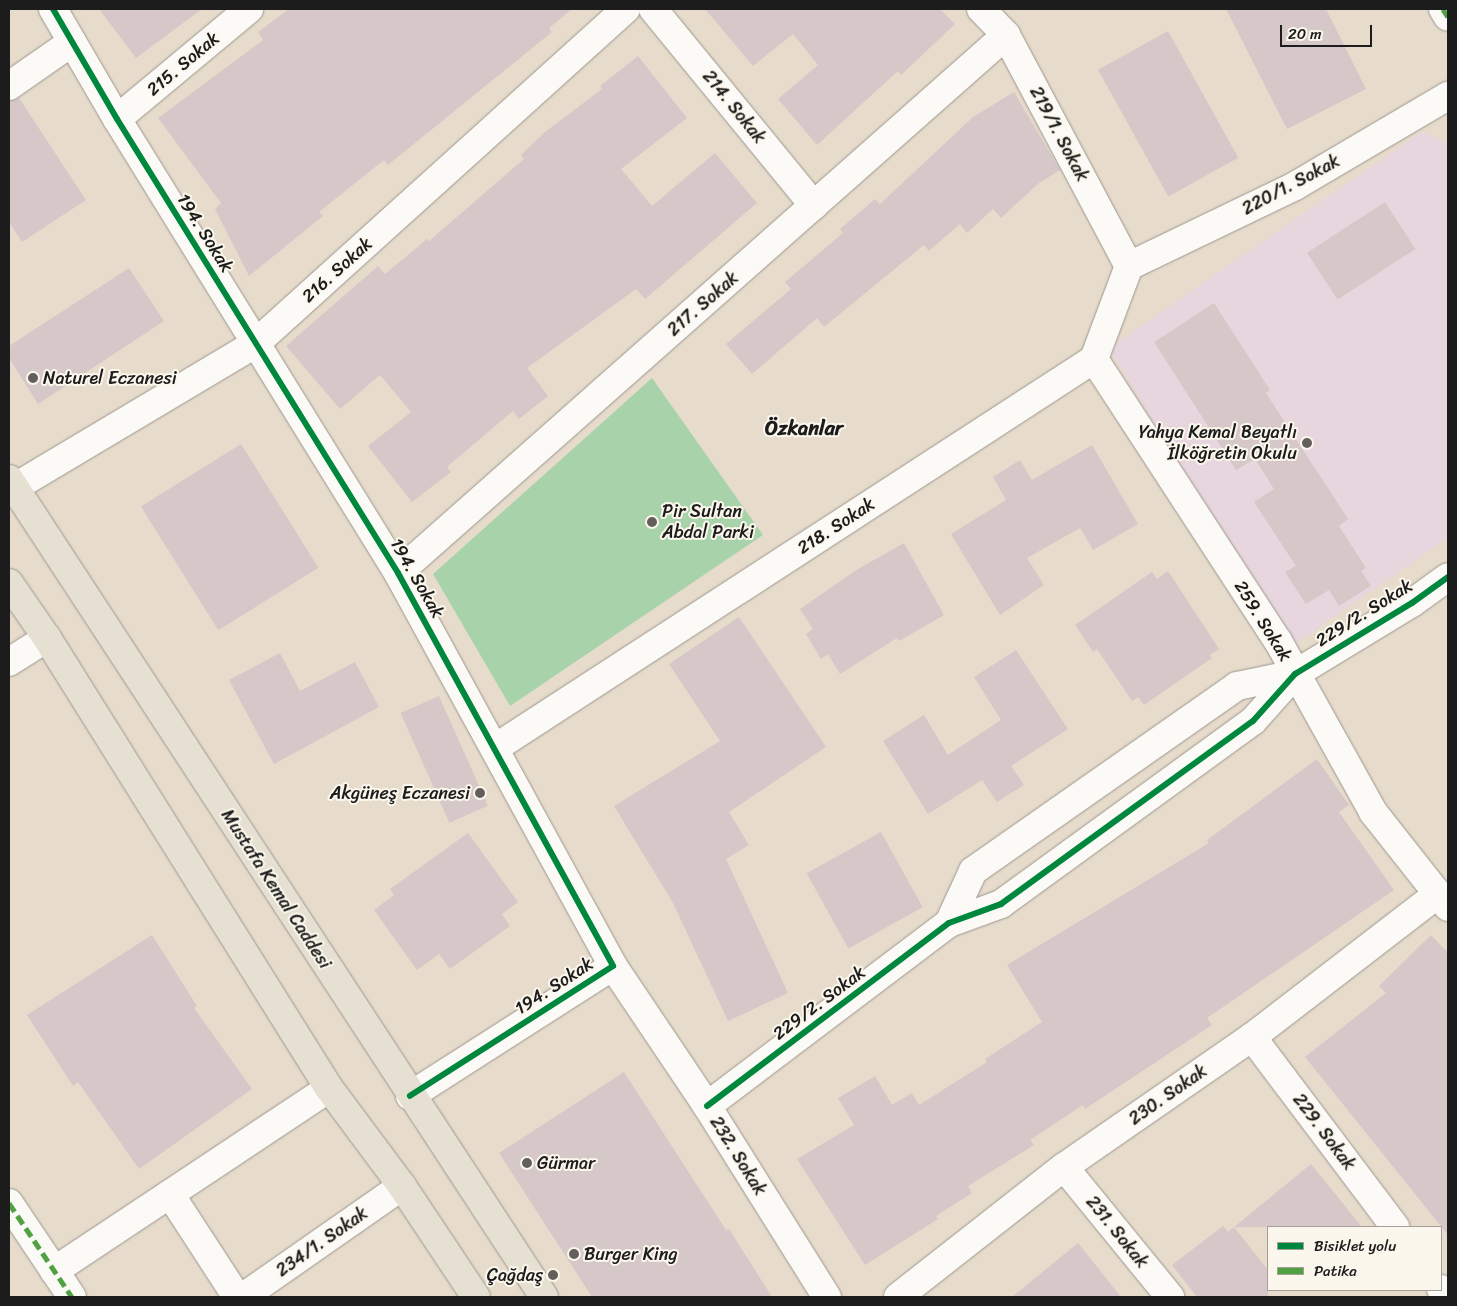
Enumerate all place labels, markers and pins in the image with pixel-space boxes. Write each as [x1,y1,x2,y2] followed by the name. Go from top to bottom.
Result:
[43,367,177,389] place label: Naturel Eczanesi
[27,372,39,384] marker: Naturel Eczanesi
[1138,422,1297,464] place label: Yahya Kemal Beyatlı İlköğretin Okulu
[1301,437,1313,449] marker: Yahya Kemal Beyatlı İlköğretin Okulu
[662,501,754,544] place label: Pir Sultan Abdal Parki
[646,516,658,528] marker: Pir Sultan Abdal Parki
[329,782,470,804] place label: Akgüneş Eczanesi
[474,787,486,799] marker: Akgüneş Eczanesi
[537,1152,595,1174] place label: Gürmar
[521,1157,533,1169] marker: Gürmar
[584,1243,677,1265] place label: Burger King
[568,1248,580,1260] marker: Burger King
[487,1264,543,1286] place label: Çağdaş
[547,1269,559,1281] marker: Çağdaş

